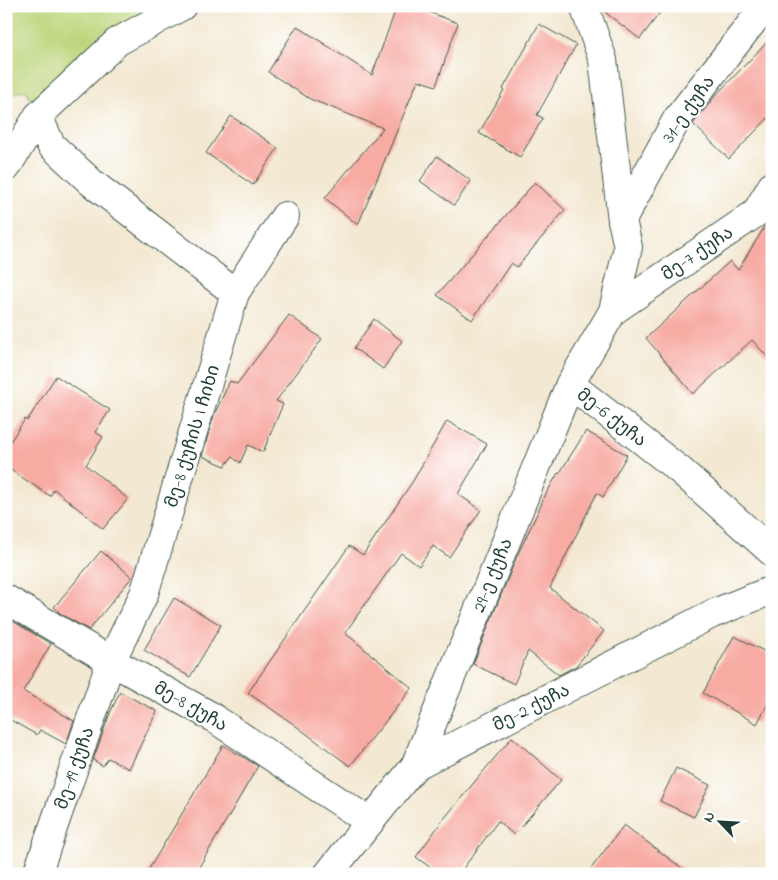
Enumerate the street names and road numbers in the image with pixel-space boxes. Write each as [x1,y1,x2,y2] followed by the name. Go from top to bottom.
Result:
[657,71,722,149] street label: 31-ე ქუჩა
[657,221,739,288] street label: მე-7 ქუჩა
[160,362,228,511] street label: მე-8 ქუჩის I ჩიხი
[570,383,651,454] street label: მე-6 ქუჩა
[467,535,521,617] street label: 29-ე ქუჩა
[148,676,232,739] street label: მე-8 ქუჩა
[489,678,575,739] street label: მე-2 ქუჩა
[50,724,102,813] street label: მე-19 ქუჩა

